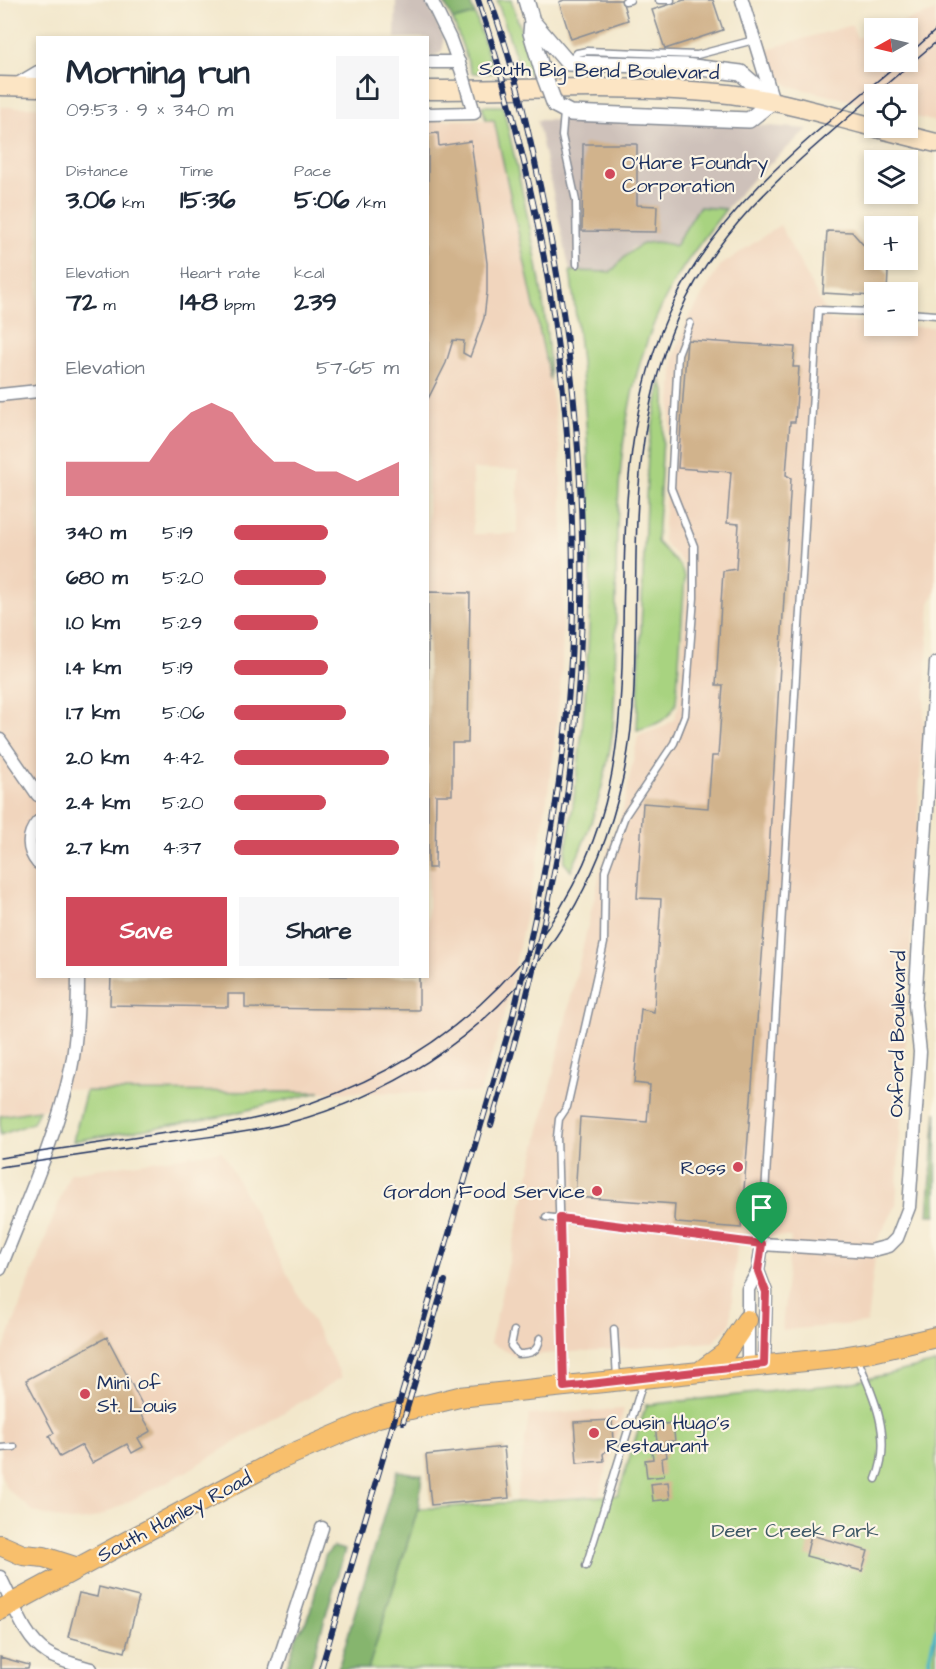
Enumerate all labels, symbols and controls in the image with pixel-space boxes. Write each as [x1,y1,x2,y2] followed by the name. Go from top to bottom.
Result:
[864,18,918,72] north arrow
[864,18,918,336] map controls
[66,50,250,96] text: Morning run
[478,55,719,88] street label: South Big Bend Boulevard
[336,56,399,119] button: share
[864,84,918,138] button: locate
[66,96,233,124] text: 09:53 · 9 × 340 m
[622,149,768,200] place label: O'Hare Foundry Corporation
[864,150,918,204] button: layers
[66,160,128,182] text: Distance
[180,160,214,182] text: Time
[294,160,331,182] text: Pace
[603,167,617,181] marker: O'Hare Foundry Corporation
[66,182,116,218] text: 3.06
[180,182,236,218] text: 15:36
[294,182,349,218] text: 5:06
[116,192,144,214] text: km
[349,192,385,214] text: /km
[864,216,918,270] button: +
[66,262,129,284] text: Elevation
[180,262,260,284] text: Heart rate
[294,262,325,284] text: kcal
[864,282,918,336] button: −
[66,284,97,320] text: 72
[180,284,218,320] text: 148
[294,284,337,320] text: 239
[97,294,116,316] text: m
[218,294,255,316] text: bpm
[66,354,145,382] text: Elevation
[316,354,399,382] text: 57–65 m
[66,519,126,547] text: 340 m
[162,519,193,547] text: 5:19
[66,564,128,592] text: 680 m
[162,564,204,592] text: 5:20
[66,609,120,637] text: 1.0 km
[162,609,202,637] text: 5:29
[66,654,121,682] text: 1.4 km
[162,654,193,682] text: 5:19
[66,699,120,727] text: 1.7 km
[162,699,205,727] text: 5:06
[66,744,129,772] text: 2.0 km
[162,744,204,772] text: 4:42
[66,789,130,817] text: 2.4 km
[162,789,204,817] text: 5:20
[66,834,128,862] text: 2.7 km
[162,834,201,862] text: 4:37
[66,897,227,966] button: Save
[239,897,399,966] button: Share
[883,950,913,1118] street label: Oxford Boulevard
[680,1154,726,1182] place label: Ross
[731,1160,745,1174] marker: Ross
[383,1178,585,1206] place label: Gordon Food Service
[736,1182,787,1244] pin
[590,1184,604,1198] marker: Gordon Food Service
[745,1191,778,1224] icon: arrive
[97,1369,177,1420] place label: Mini of St. Louis
[78,1387,92,1401] marker: Mini of St. Louis
[606,1409,730,1460] place label: Cousin Hugo's Restaurant
[587,1426,601,1440] marker: Cousin Hugo's Restaurant
[92,1464,257,1570] street label: South Hanley Road
[711,1517,879,1545] park label: Deer Creek Park

